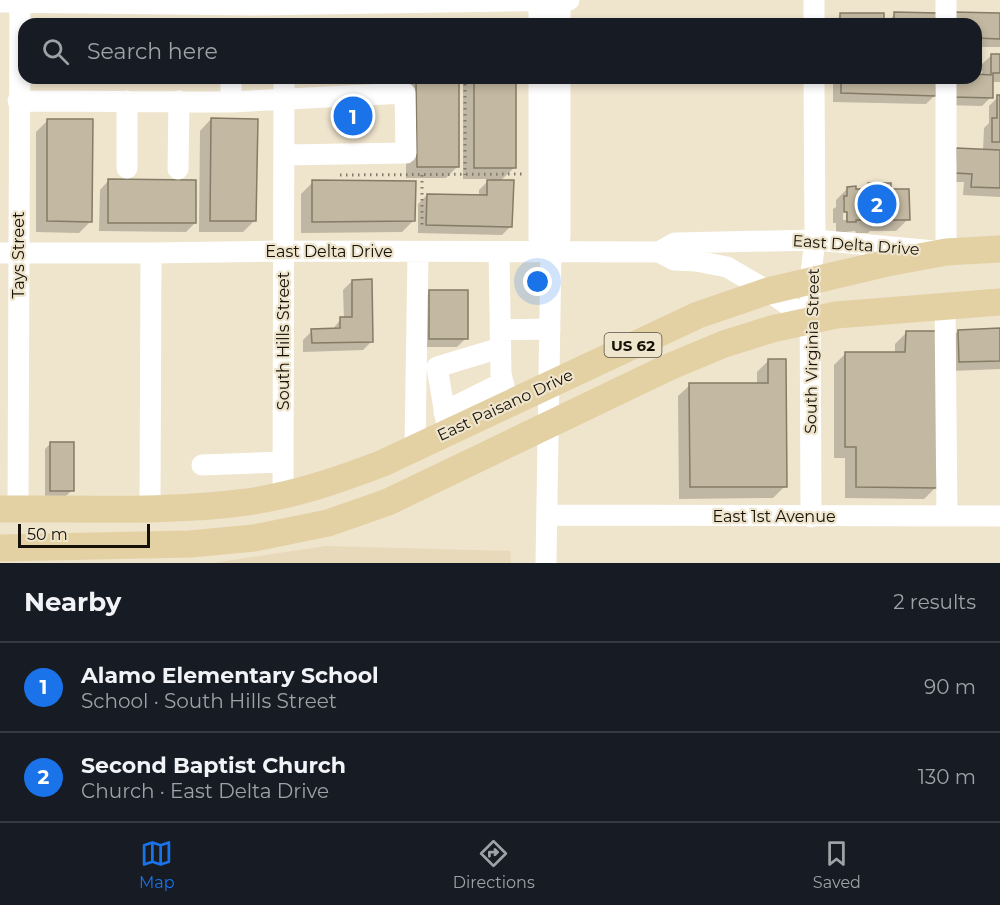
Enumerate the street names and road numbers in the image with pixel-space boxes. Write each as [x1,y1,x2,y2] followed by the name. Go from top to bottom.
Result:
[9,211,28,298] street label: Tays Street
[792,231,920,259] street label: East Delta Drive
[265,242,393,261] street label: East Delta Drive
[801,267,823,434] street label: South Virginia Street
[274,271,293,410] street label: South Hills Street
[604,333,662,357] road number: US 62
[434,365,576,445] street label: East Paisano Drive
[712,507,836,526] street label: East 1st Avenue

